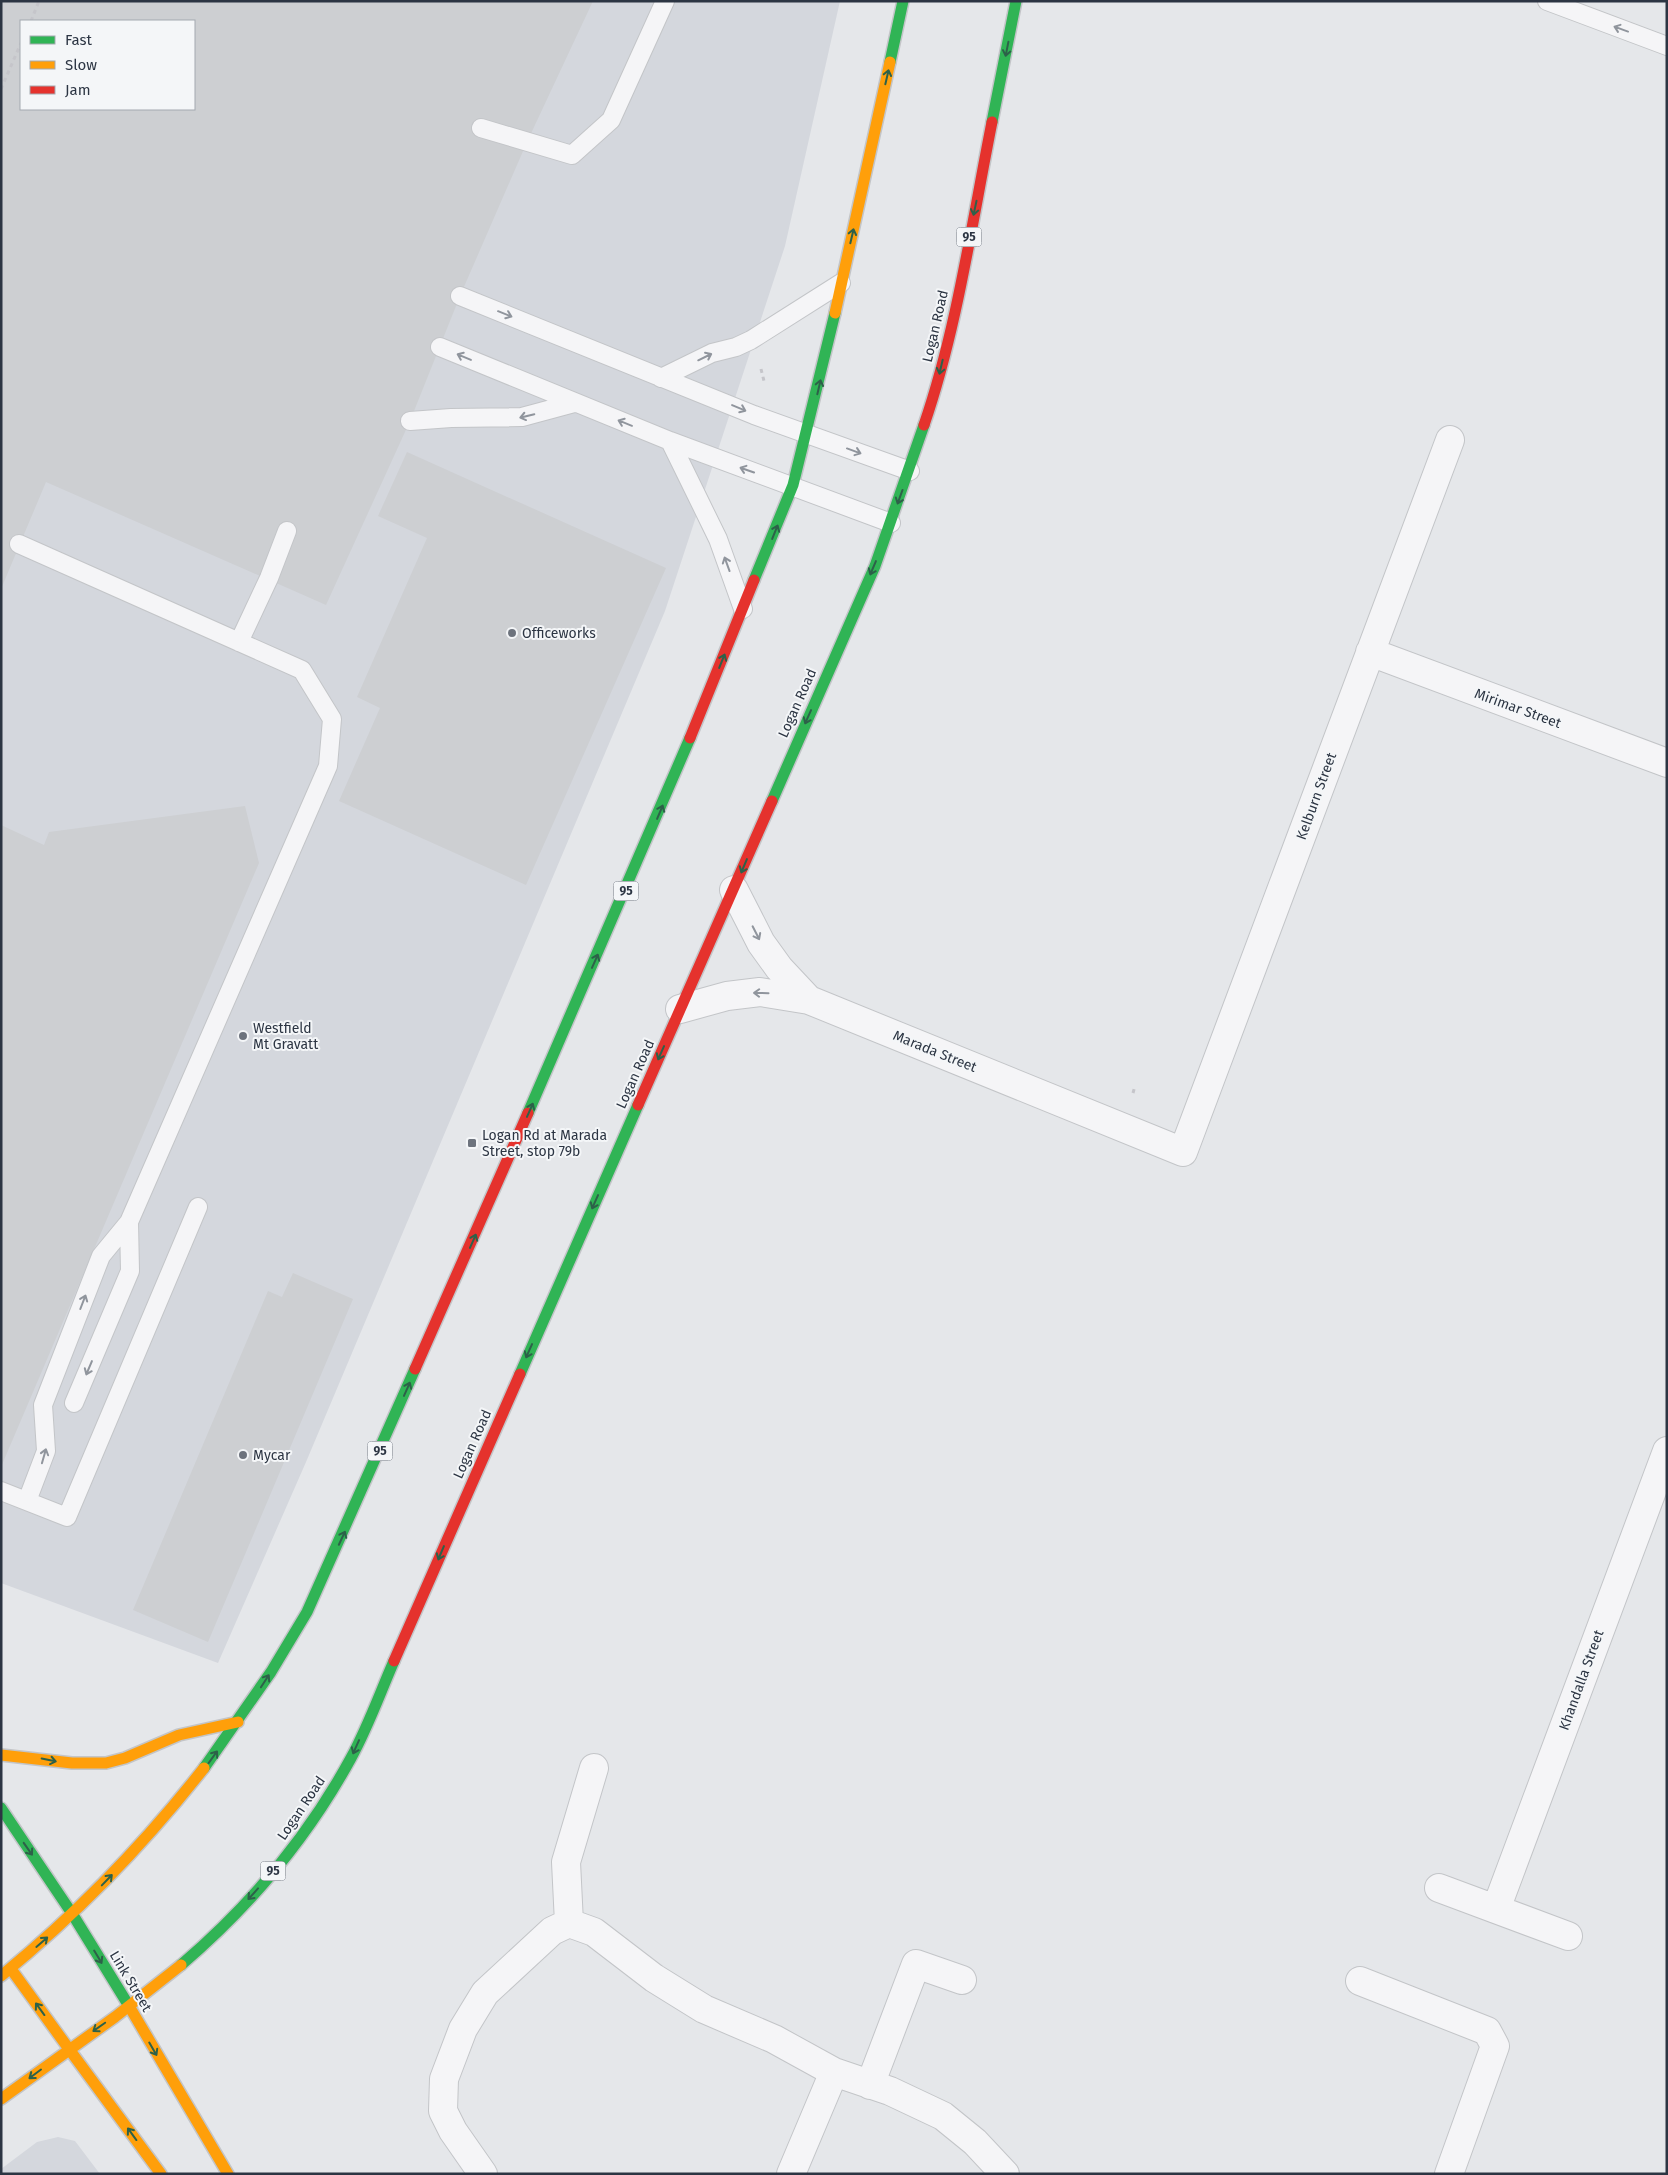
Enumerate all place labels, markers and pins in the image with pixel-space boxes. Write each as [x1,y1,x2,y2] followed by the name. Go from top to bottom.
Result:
[522,625,596,642] place label: Officeworks
[506,627,518,639] marker: Officeworks
[253,1020,319,1053] place label: Westfield Mt Gravatt
[237,1030,249,1042] marker: Westfield Mt Gravatt
[482,1127,607,1160] place label: Logan Rd at Marada Street, stop 79b
[466,1137,478,1149] marker: Logan Rd at Marada Street, stop 79b
[253,1447,291,1464] place label: Mycar
[237,1449,249,1461] marker: Mycar

